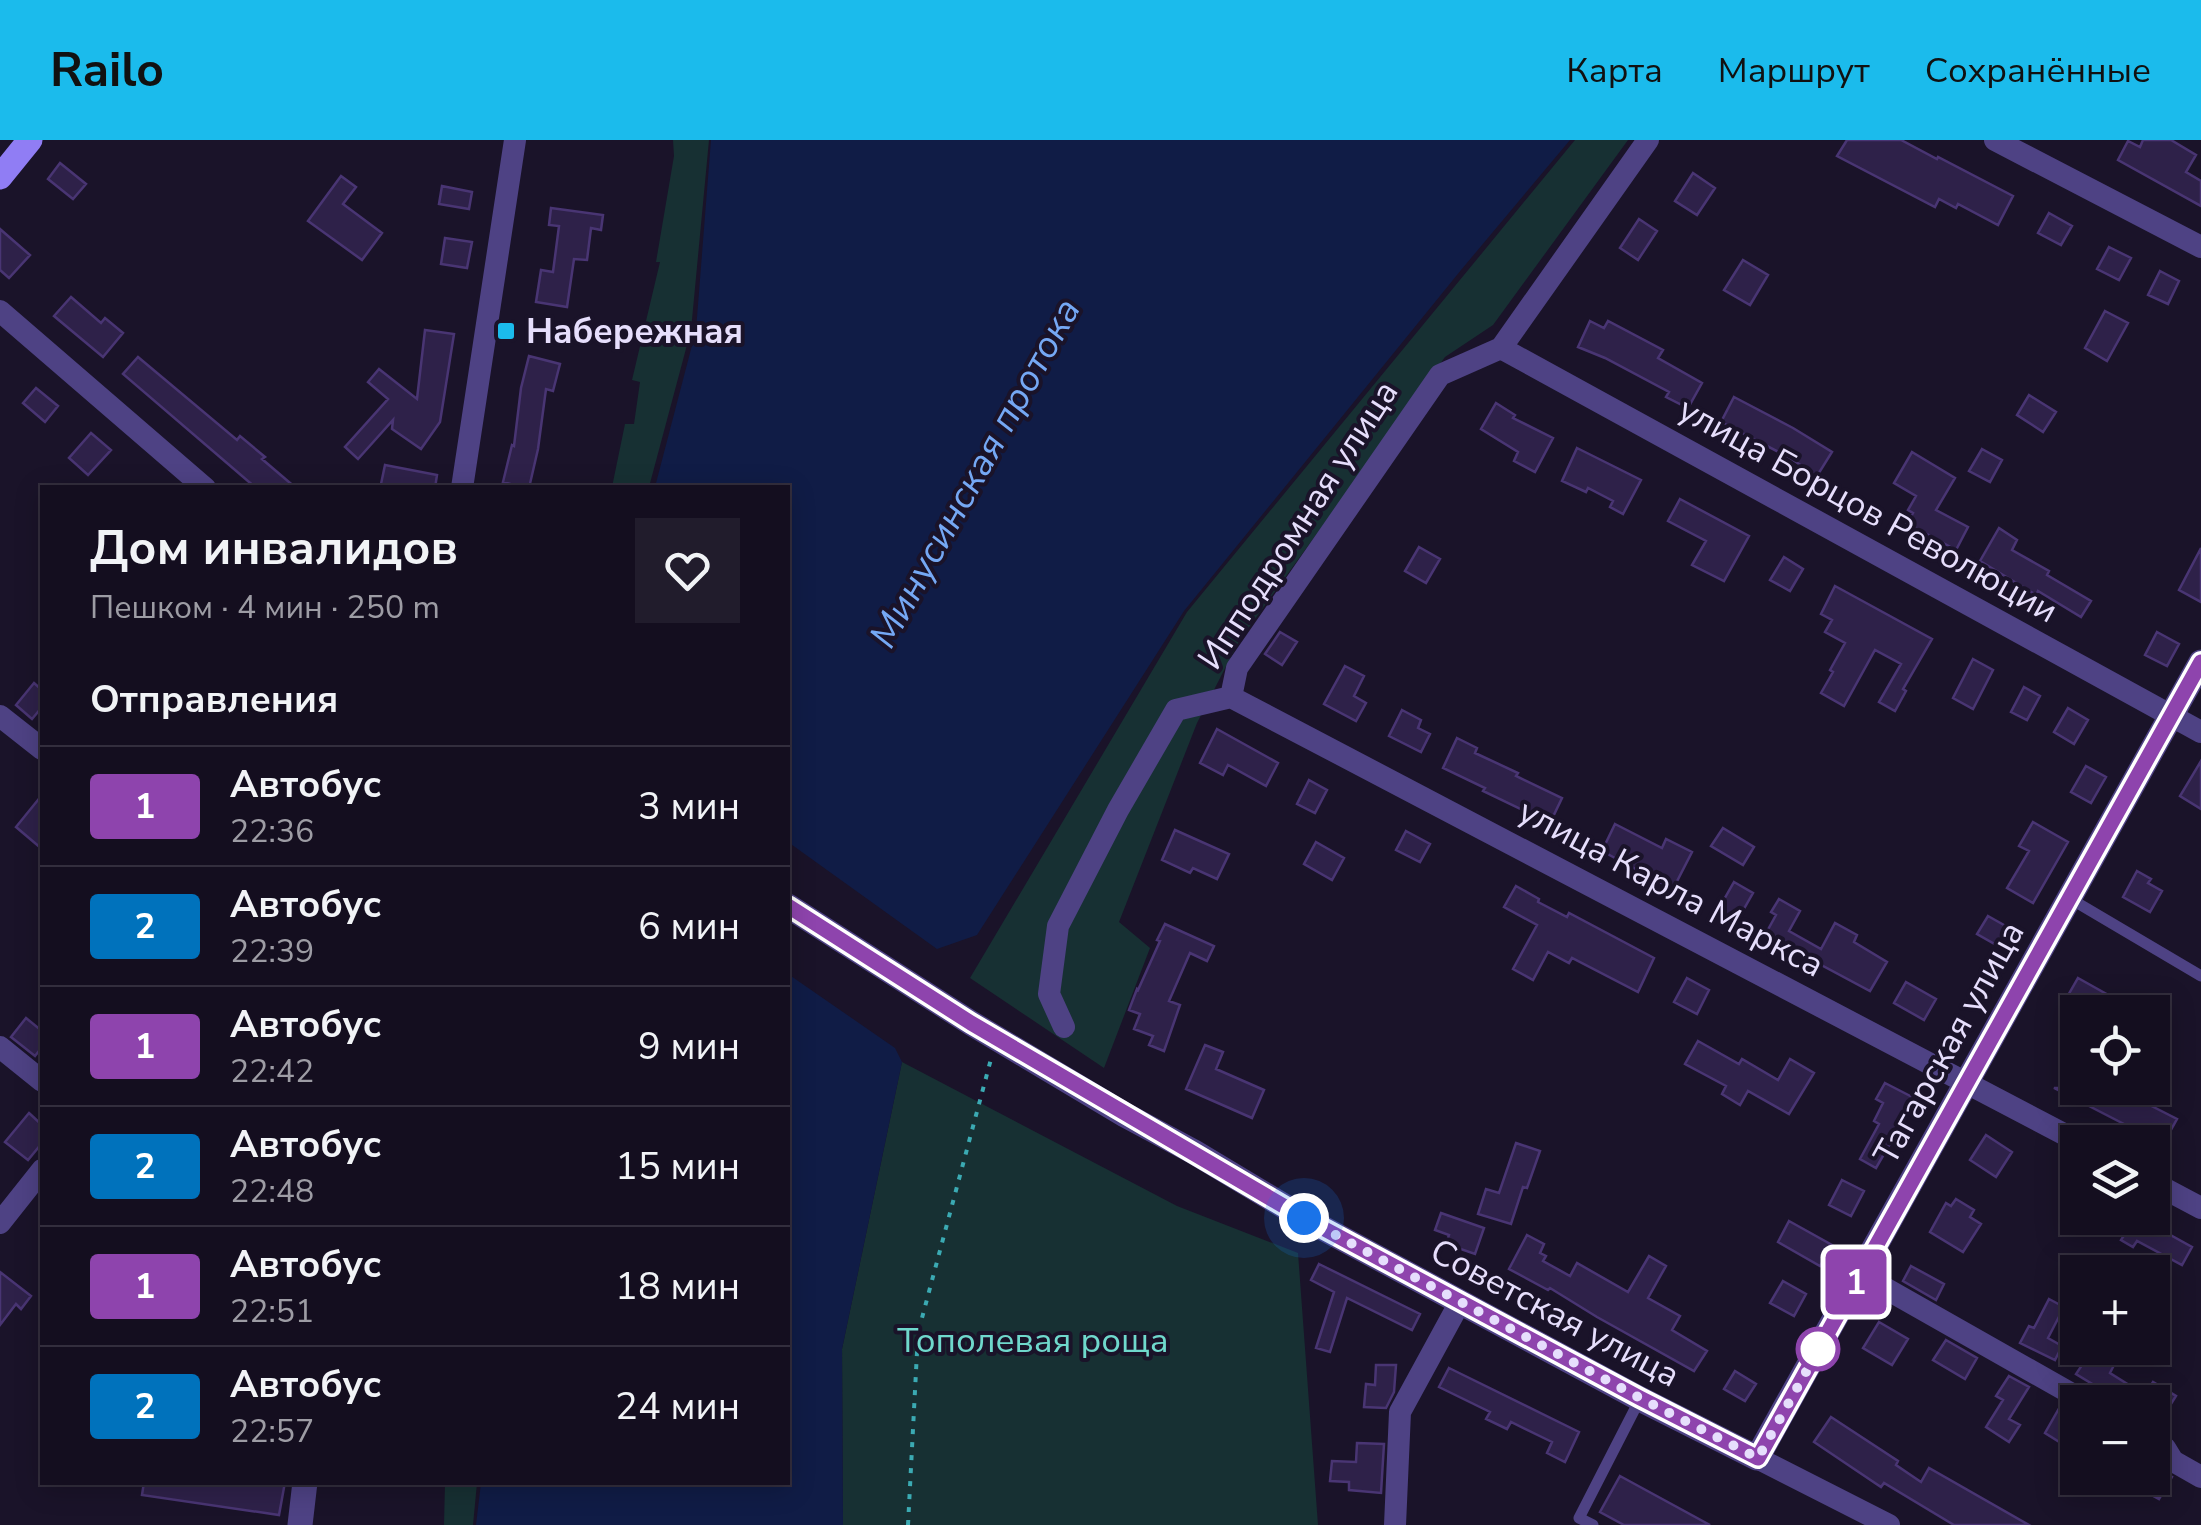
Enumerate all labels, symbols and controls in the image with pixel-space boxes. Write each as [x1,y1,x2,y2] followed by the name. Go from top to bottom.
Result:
[50,37,164,103] text: Railo
[1566,47,1663,94] text: Карта
[1718,47,1870,94] text: Маршрут
[1925,47,2151,94] text: Сохранённые
[857,289,1093,657] water label: Минусинская протока
[526,308,743,355] place label: Набережная
[495,320,517,342] marker: Набережная
[1187,371,1409,679] street label: Ипподромная улица
[1670,386,2066,634] street label: улица Борцов Революции
[90,515,458,581] text: Дом инвалидов
[635,518,740,623] button: heart
[90,586,440,629] text: Пешком · 4 мин · 250 m
[90,674,338,725] text: Отправления
[230,759,381,810] text: Автобус
[638,781,740,832] text: 3 мин
[134,783,156,830] text: 1
[1510,788,1832,988] street label: улица Карла Маркса
[230,810,314,853] text: 22:36
[230,879,381,930] text: Автобус
[638,901,740,952] text: 6 мин
[134,903,156,950] text: 2
[1863,913,2035,1173] street label: Тагарская улица
[230,930,314,973] text: 22:39
[2060,995,2170,1495] map controls
[2060,995,2170,1105] button: locate
[230,999,381,1050] text: Автобус
[638,1021,740,1072] text: 9 мин
[134,1023,156,1070] text: 1
[230,1050,314,1093] text: 22:42
[230,1119,381,1170] text: Автобус
[2060,1125,2170,1235] button: layers
[615,1141,740,1192] text: 15 мин
[134,1143,156,1190] text: 2
[230,1170,314,1213] text: 22:48
[1279,1193,1329,1243] your location
[1422,1227,1688,1399] street label: Советская улица
[230,1239,381,1290] text: Автобус
[1824,1250,1888,1314] line badge: 1
[2060,1255,2170,1365] button: +
[1845,1259,1867,1306] text: 1
[615,1261,740,1312] text: 18 мин
[134,1263,156,1310] text: 1
[230,1290,314,1333] text: 22:51
[897,1317,1169,1364] park label: Тополевая роща
[1797,1328,1839,1370] unlabelled marker
[230,1359,381,1410] text: Автобус
[615,1381,740,1432] text: 24 мин
[134,1383,156,1430] text: 2
[2060,1385,2170,1495] button: −
[230,1410,314,1453] text: 22:57

